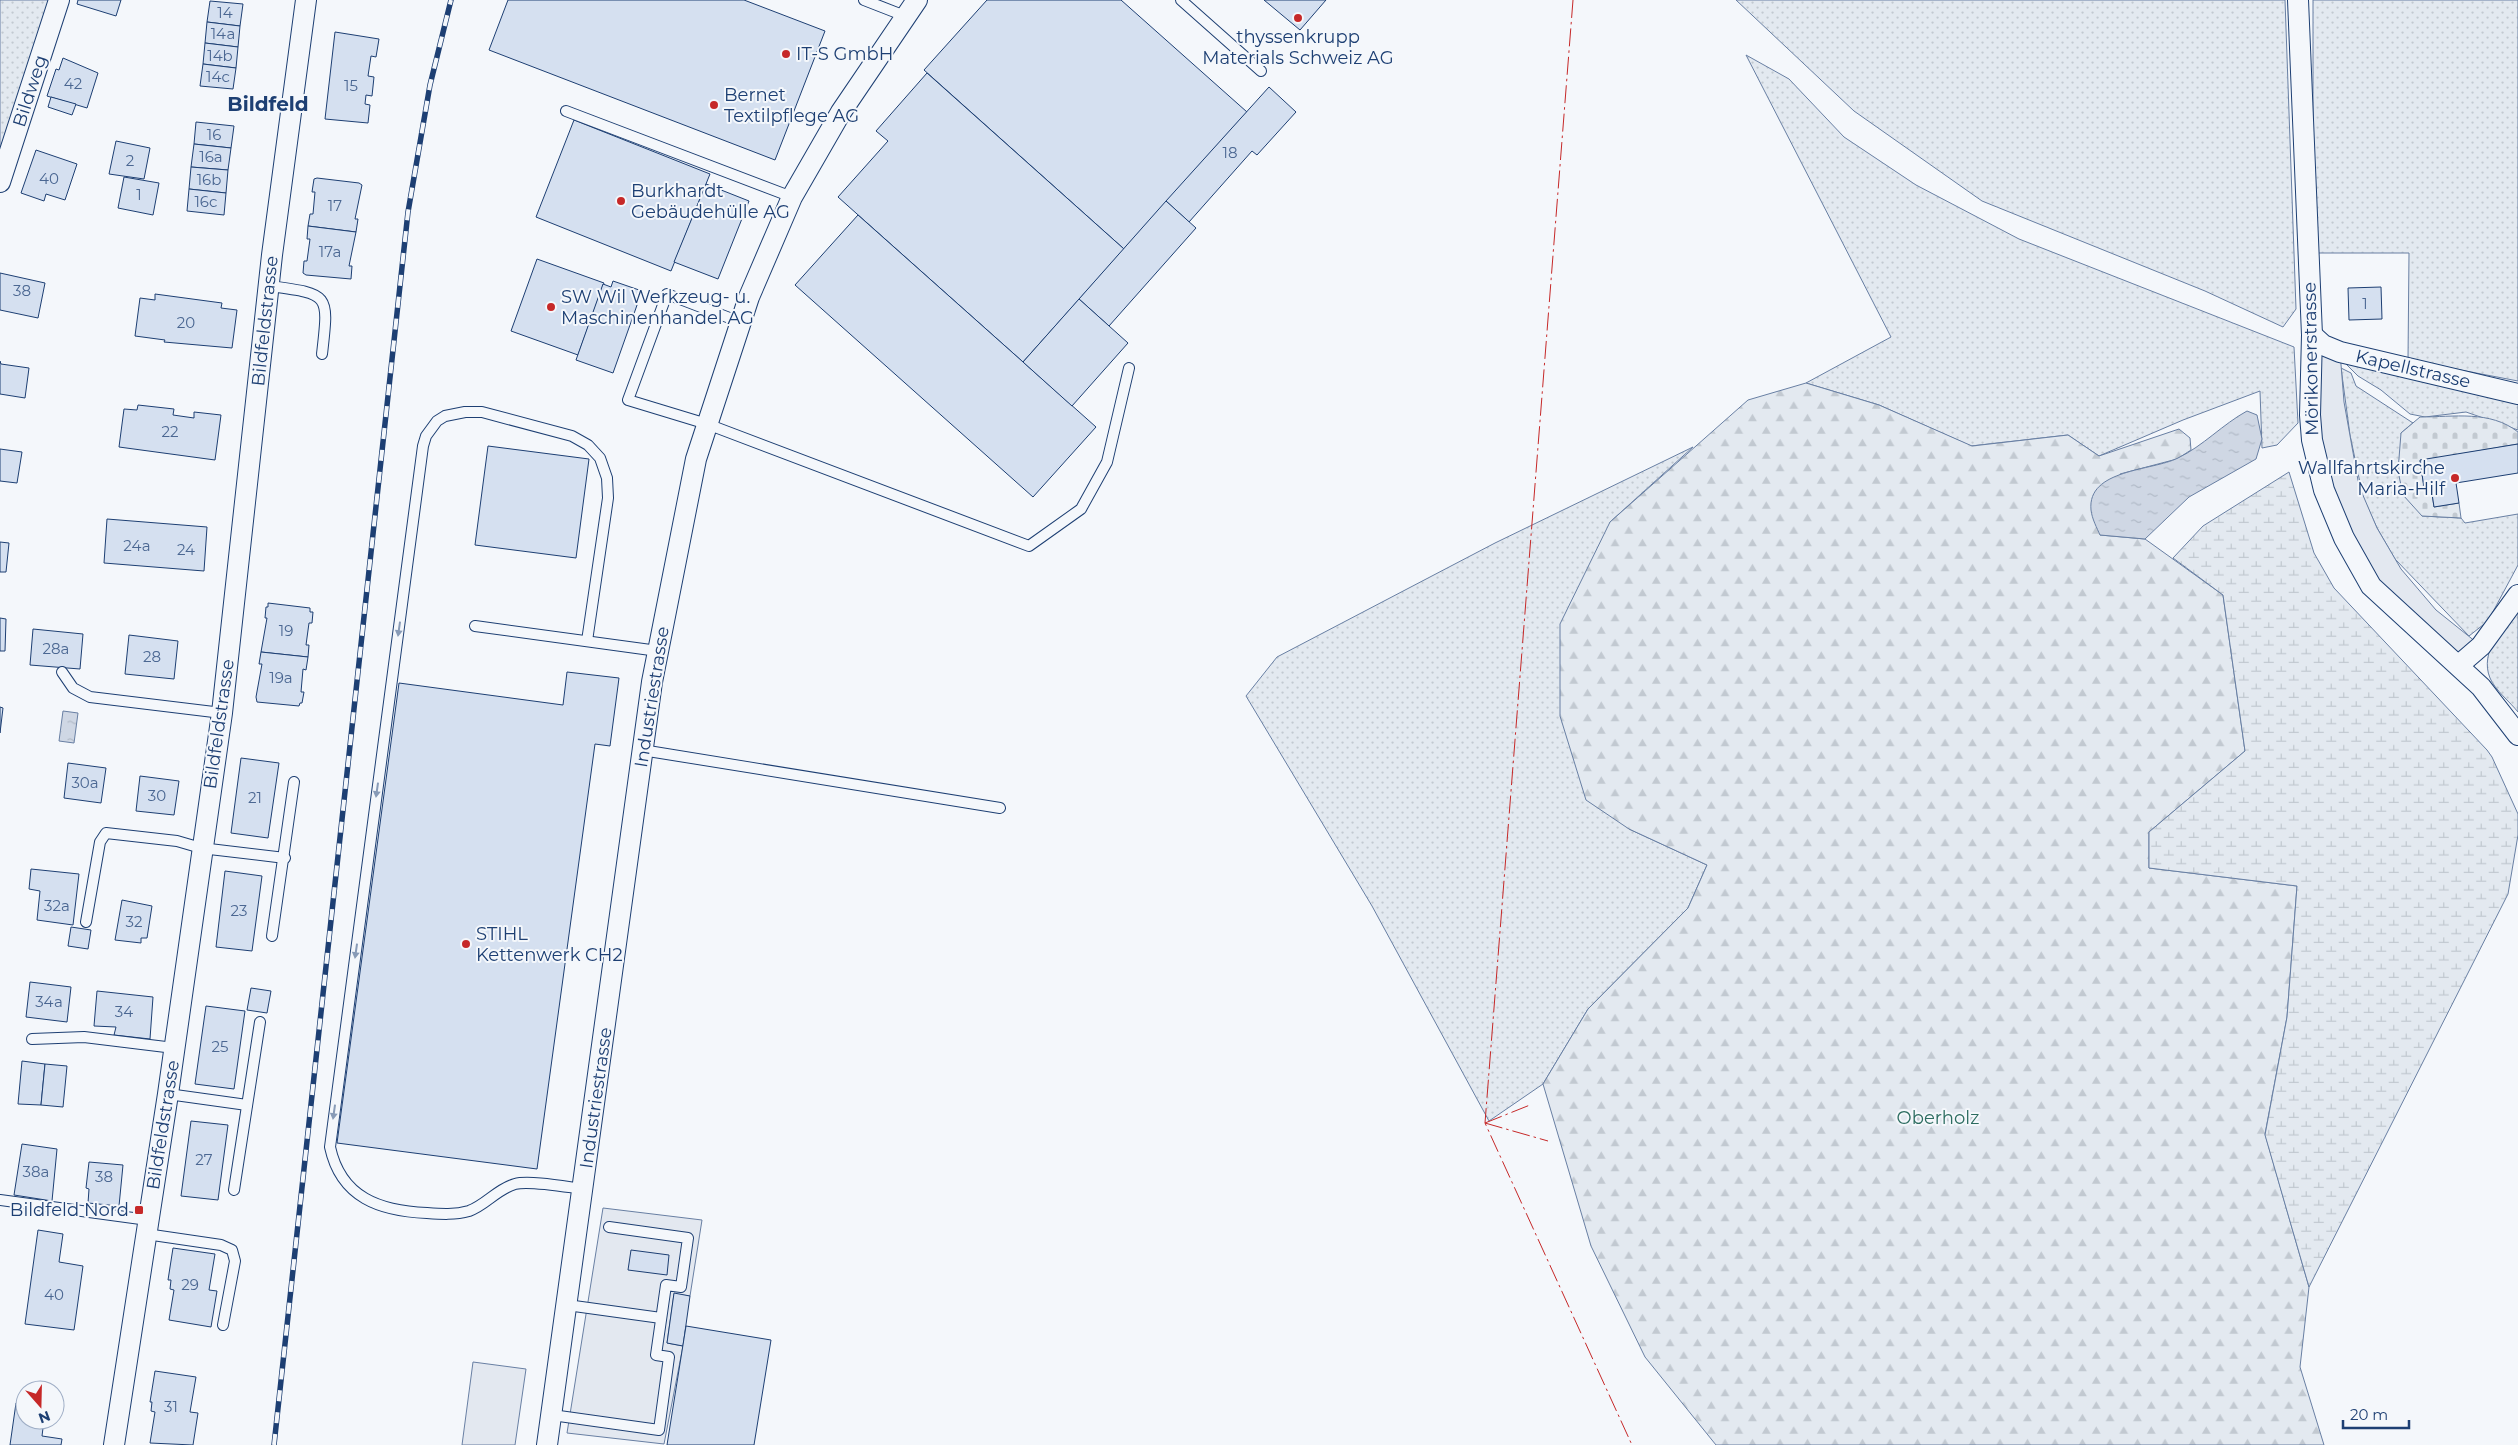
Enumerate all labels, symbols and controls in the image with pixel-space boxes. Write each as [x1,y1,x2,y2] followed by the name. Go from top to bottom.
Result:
[217,3,233,22] house number: 14
[1292,12,1304,24] marker: thyssenkrupp Materials Schweiz AG
[211,24,235,43] house number: 14a
[1202,26,1394,69] place label: thyssenkrupp Materials Schweiz AG
[796,43,893,65] place label: IT-S GmbH
[207,46,233,65] house number: 14b
[780,48,792,60] marker: IT-S GmbH
[8,52,52,130] street label: Bildweg
[206,67,230,86] house number: 14c
[64,74,82,93] house number: 42
[344,76,358,95] house number: 15
[724,84,859,127] place label: Bernet Textilpflege AG
[227,92,309,116] district label: Bildfeld
[708,99,720,111] marker: Bernet Textilpflege AG
[207,125,221,144] house number: 16
[1223,143,1238,162] house number: 18
[199,147,223,166] house number: 16a
[126,151,134,170] house number: 2
[39,169,59,188] house number: 40
[197,170,221,189] house number: 16b
[631,180,790,223] place label: Burkhardt Gebäudehülle AG
[136,185,142,204] house number: 1
[194,192,218,211] house number: 16c
[615,195,627,207] marker: Burkhardt Gebäudehülle AG
[328,196,342,215] house number: 17
[319,242,341,261] house number: 17a
[247,255,283,387] street label: Bildfeldstrasse
[13,281,31,300] house number: 38
[2299,282,2323,436] street label: Mörikonerstrasse
[561,286,754,329] place label: SW Wil Werkzeug- u. Maschinenhandel AG
[2362,294,2368,313] house number: 1
[545,301,557,313] marker: SW Wil Werkzeug- u. Maschinenhandel AG
[177,313,195,332] house number: 20
[2353,345,2473,393] street label: Kapellstrasse
[161,422,179,441] house number: 22
[2298,457,2446,500] place label: Wallfahrtskirche Maria-Hilf
[2449,472,2461,484] marker: Wallfahrtskirche Maria-Hilf
[123,536,151,555] house number: 24a
[177,540,195,559] house number: 24
[279,621,293,640] house number: 19
[395,622,403,638] one-way arrow
[630,625,674,769] street label: Industriestrasse
[43,639,69,658] house number: 28a
[143,647,161,666] house number: 28
[199,658,239,790] street label: Bildfeldstrasse
[269,668,293,687] house number: 19a
[71,773,99,792] house number: 30a
[373,783,381,799] one-way arrow
[148,786,166,805] house number: 30
[248,788,262,807] house number: 21
[44,896,70,915] house number: 32a
[231,901,247,920] house number: 23
[126,912,142,931] house number: 32
[476,923,623,966] place label: STIHL Kettenwerk CH2
[460,938,472,950] marker: STIHL Kettenwerk CH2
[352,944,360,960] one-way arrow
[35,992,63,1011] house number: 34a
[115,1002,133,1021] house number: 34
[575,1026,617,1170] street label: Industriestrasse
[211,1037,229,1056] house number: 25
[142,1058,184,1191] street label: Bildfeldstrasse
[330,1105,338,1121] one-way arrow
[1897,1107,1979,1129] park label: Oberholz
[195,1150,213,1169] house number: 27
[23,1162,49,1181] house number: 38a
[95,1167,113,1186] house number: 38
[10,1199,129,1221] place label: Bildfeld Nord
[133,1204,145,1216] marker: Bildfeld Nord
[181,1275,199,1294] house number: 29
[44,1285,64,1304] house number: 40
[15,1380,65,1430] north arrow
[164,1397,178,1416] house number: 31
[2343,1398,2409,1430] scale bar
[2350,1405,2388,1424] text: 20 m
[36,1407,53,1428] text: N

